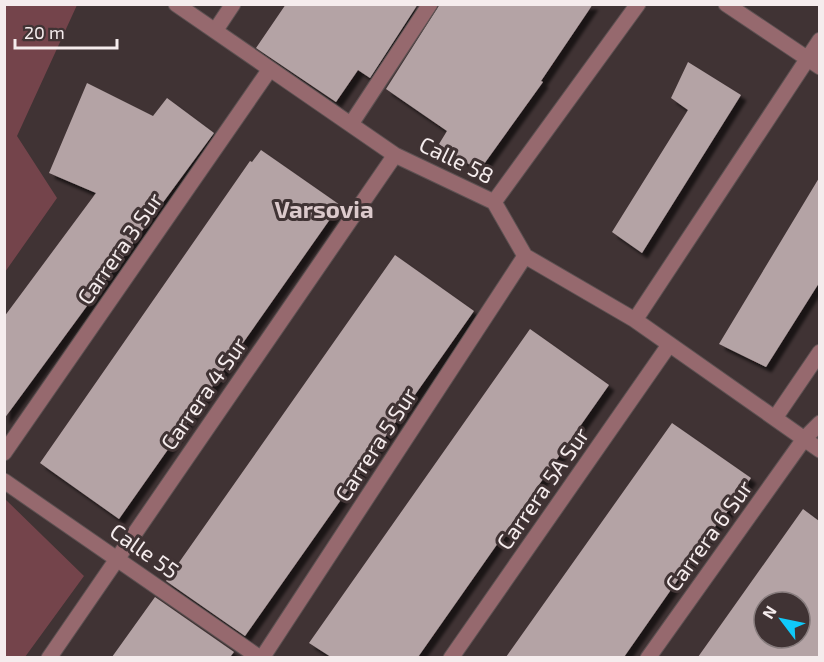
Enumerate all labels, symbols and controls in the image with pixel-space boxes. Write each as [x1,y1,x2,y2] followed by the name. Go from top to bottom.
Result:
[15,12,117,50] scale bar
[24,21,65,43] text: 20 m
[416,130,498,188] street label: Calle 58
[71,187,167,309] street label: Carrera 3 Sur
[274,194,374,223] district label: Varsovia
[155,331,252,454] street label: Carrera 4 Sur
[329,382,421,506] street label: Carrera 5 Sur
[490,422,594,554] street label: Carrera 5A Sur
[659,474,757,596] street label: Carrera 6 Sur
[106,517,184,583] street label: Calle 55
[752,590,812,650] north arrow
[758,602,780,622] text: N

